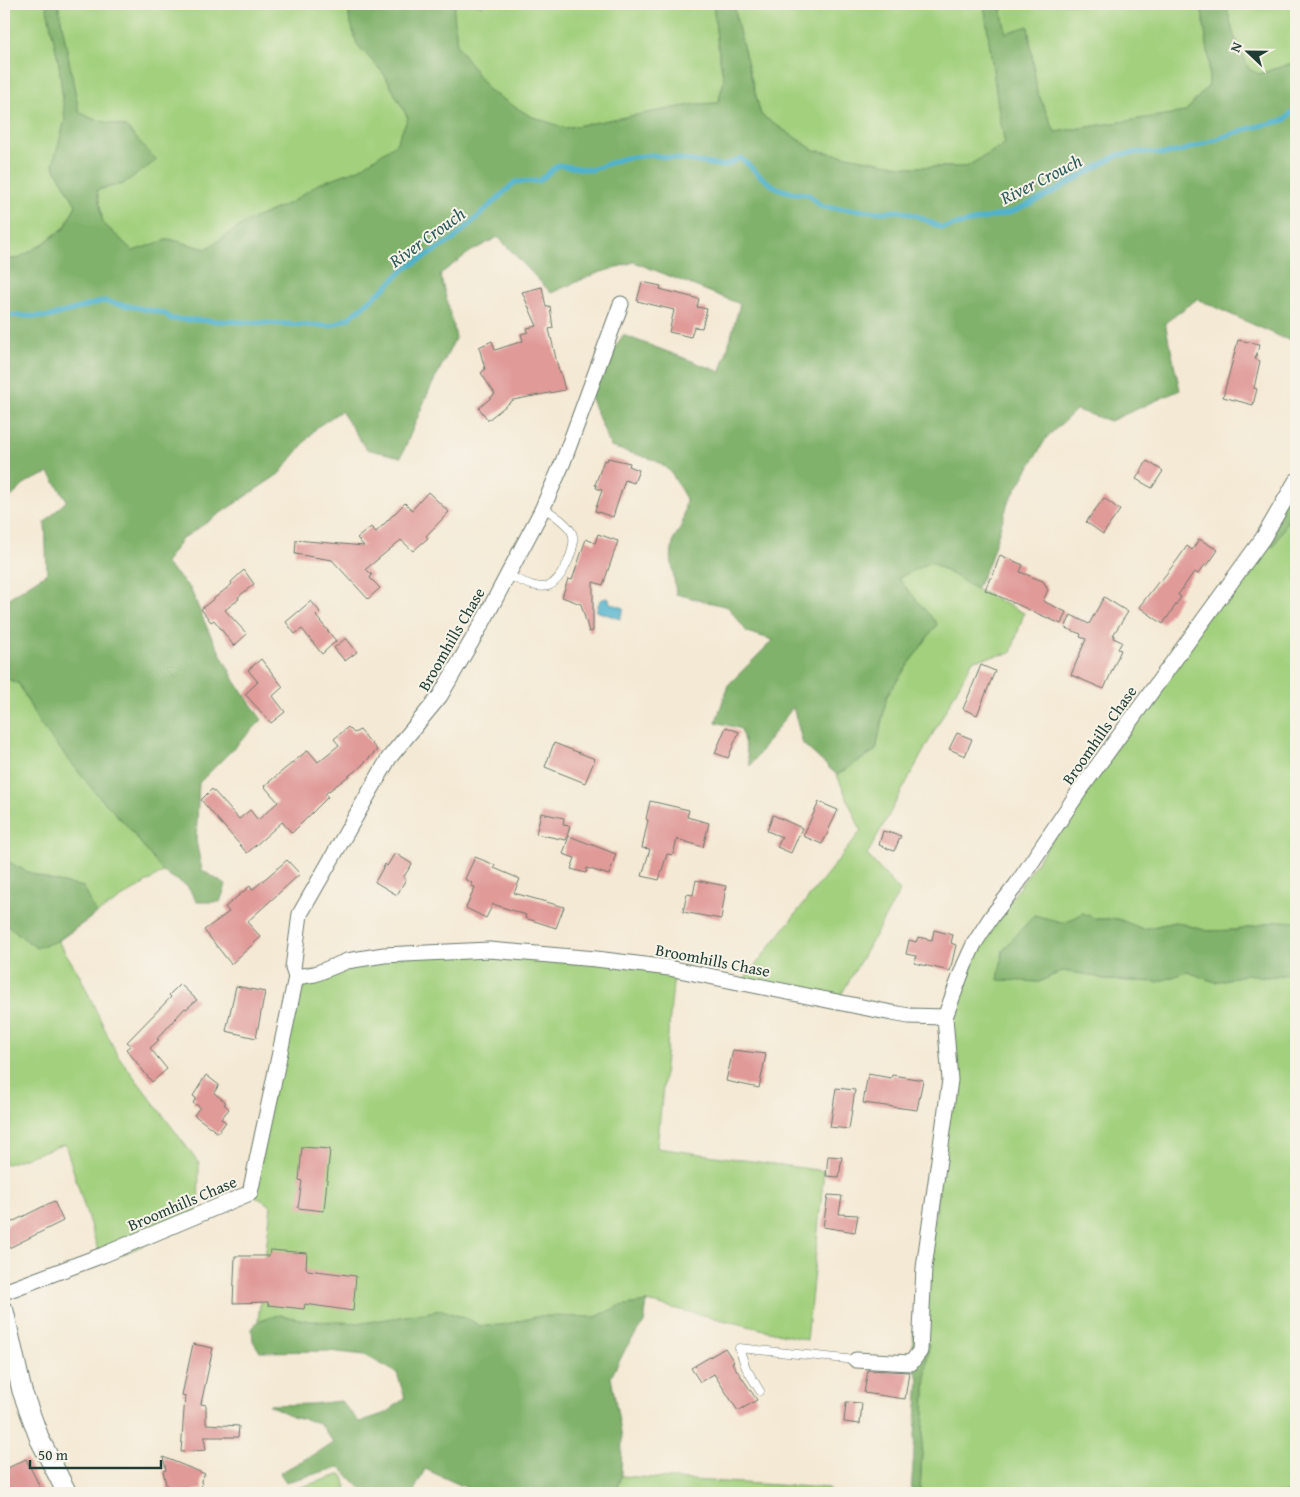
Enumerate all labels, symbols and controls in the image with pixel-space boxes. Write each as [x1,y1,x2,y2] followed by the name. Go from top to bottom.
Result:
[1222,28,1272,78] north arrow
[1225,38,1247,55] text: N
[995,147,1086,212] water label: River Crouch
[383,200,471,274] water label: River Crouch
[412,583,490,695] street label: Broomhills Chase
[1056,680,1142,790] street label: Broomhills Chase
[654,937,772,983] street label: Broomhills Chase
[124,1169,240,1237] street label: Broomhills Chase
[30,1437,161,1469] scale bar
[38,1444,69,1465] text: 50 m

